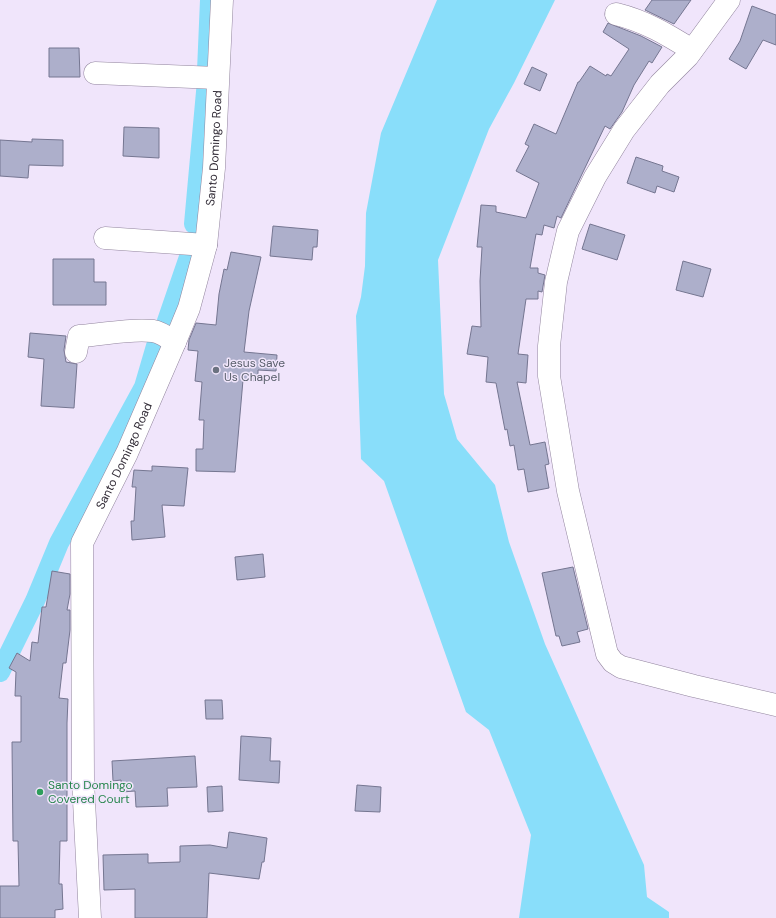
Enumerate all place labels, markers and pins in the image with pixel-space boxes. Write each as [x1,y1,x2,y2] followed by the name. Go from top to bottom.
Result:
[224,355,285,385] place label: Jesus Save Us Chapel
[211,365,221,375] marker: Jesus Save Us Chapel
[48,777,133,807] place label: Santo Domingo Covered Court
[35,787,45,797] marker: Santo Domingo Covered Court

